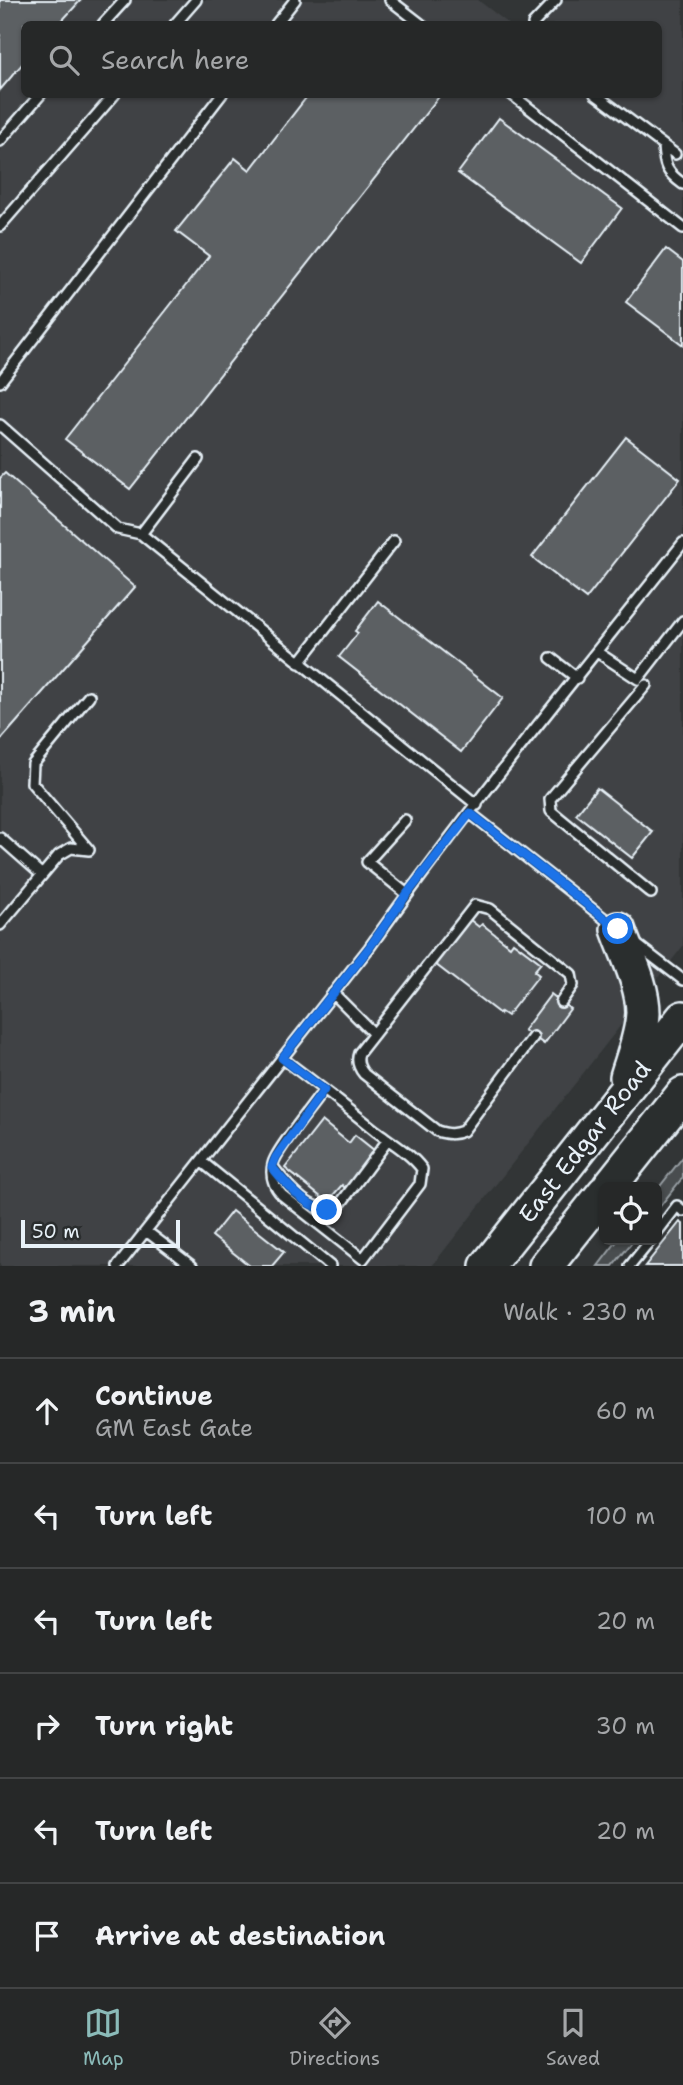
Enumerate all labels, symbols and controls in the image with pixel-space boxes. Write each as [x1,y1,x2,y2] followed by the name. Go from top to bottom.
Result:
[21,21,662,98] search box
[45,41,83,79] icon: search
[101,42,250,77] text: Search here
[602,913,633,944] route start
[512,1054,658,1230] street label: East Edgar Road
[599,1182,662,1245] map controls
[599,1182,662,1245] button: locate
[311,1194,342,1225] route end
[21,1217,180,1249] scale bar
[32,1219,80,1244] text: 50 m
[28,1291,115,1332] text: 3 min
[503,1297,655,1327] text: Walk · 230 m
[95,1378,213,1413] text: Continue
[28,1392,66,1430] icon: ahead
[596,1396,655,1426] text: 60 m
[95,1413,253,1443] text: GM East Gate
[28,1497,66,1535] icon: left
[95,1498,212,1533] text: Turn left
[586,1501,655,1531] text: 100 m
[28,1602,66,1640] icon: left
[95,1603,212,1638] text: Turn left
[596,1606,655,1636] text: 20 m
[28,1707,66,1745] icon: right
[95,1708,233,1743] text: Turn right
[596,1711,655,1741] text: 30 m
[28,1812,66,1850] icon: left
[95,1813,212,1848] text: Turn left
[596,1816,655,1846] text: 20 m
[28,1917,66,1955] icon: arrive
[95,1918,385,1953] text: Arrive at destination
[83,2004,124,2071] tab: Map
[290,2004,380,2071] tab: Directions
[546,2004,600,2071] tab: Saved

